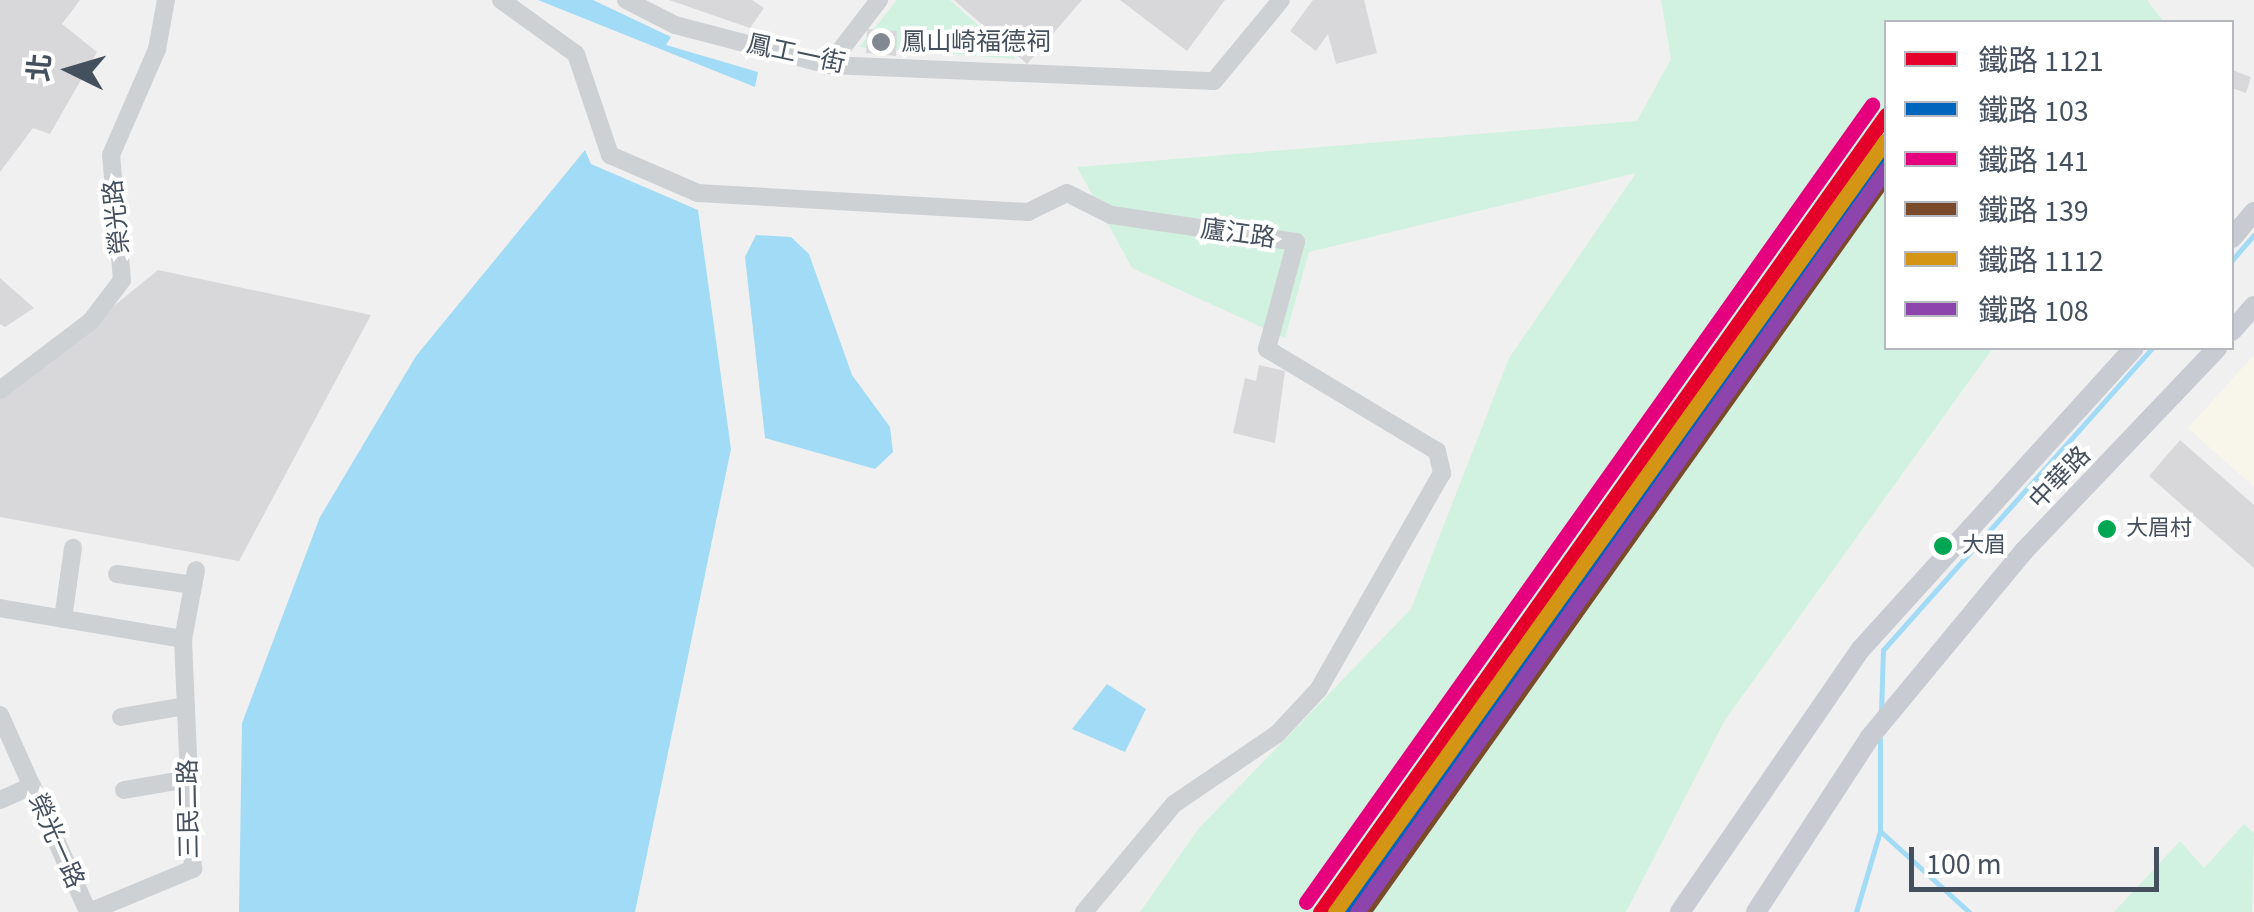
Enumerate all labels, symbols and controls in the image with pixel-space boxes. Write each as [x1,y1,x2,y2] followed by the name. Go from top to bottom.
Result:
[20,20,120,120] north arrow
[1884,20,2234,350] legend
[901,27,1051,57] place label: 鳳山崎福德祠
[744,29,848,79] street label: 鳳工一街
[870,31,892,53] marker: 鳳山崎福德祠
[1978,40,2104,83] text: 鐵路 1121
[19,52,61,83] text: 北
[1978,90,2089,133] text: 鐵路 103
[1978,140,2089,183] text: 鐵路 141
[98,178,136,256] street label: 榮光路
[1978,190,2089,233] text: 鐵路 139
[1199,214,1277,254] street label: 廬江路
[1978,240,2104,283] text: 鐵路 1112
[1978,290,2089,333] text: 鐵路 108
[2023,441,2097,515] street label: 中華路
[2126,516,2192,542] place label: 大眉村
[2097,519,2117,539] marker: 大眉村
[1962,533,2006,559] place label: 大眉
[1933,536,1953,556] marker: 大眉
[173,759,205,859] street label: 三民二路
[22,789,90,893] street label: 榮光一路
[1914,827,2164,889] scale bar
[1926,843,2002,886] text: 100 m

